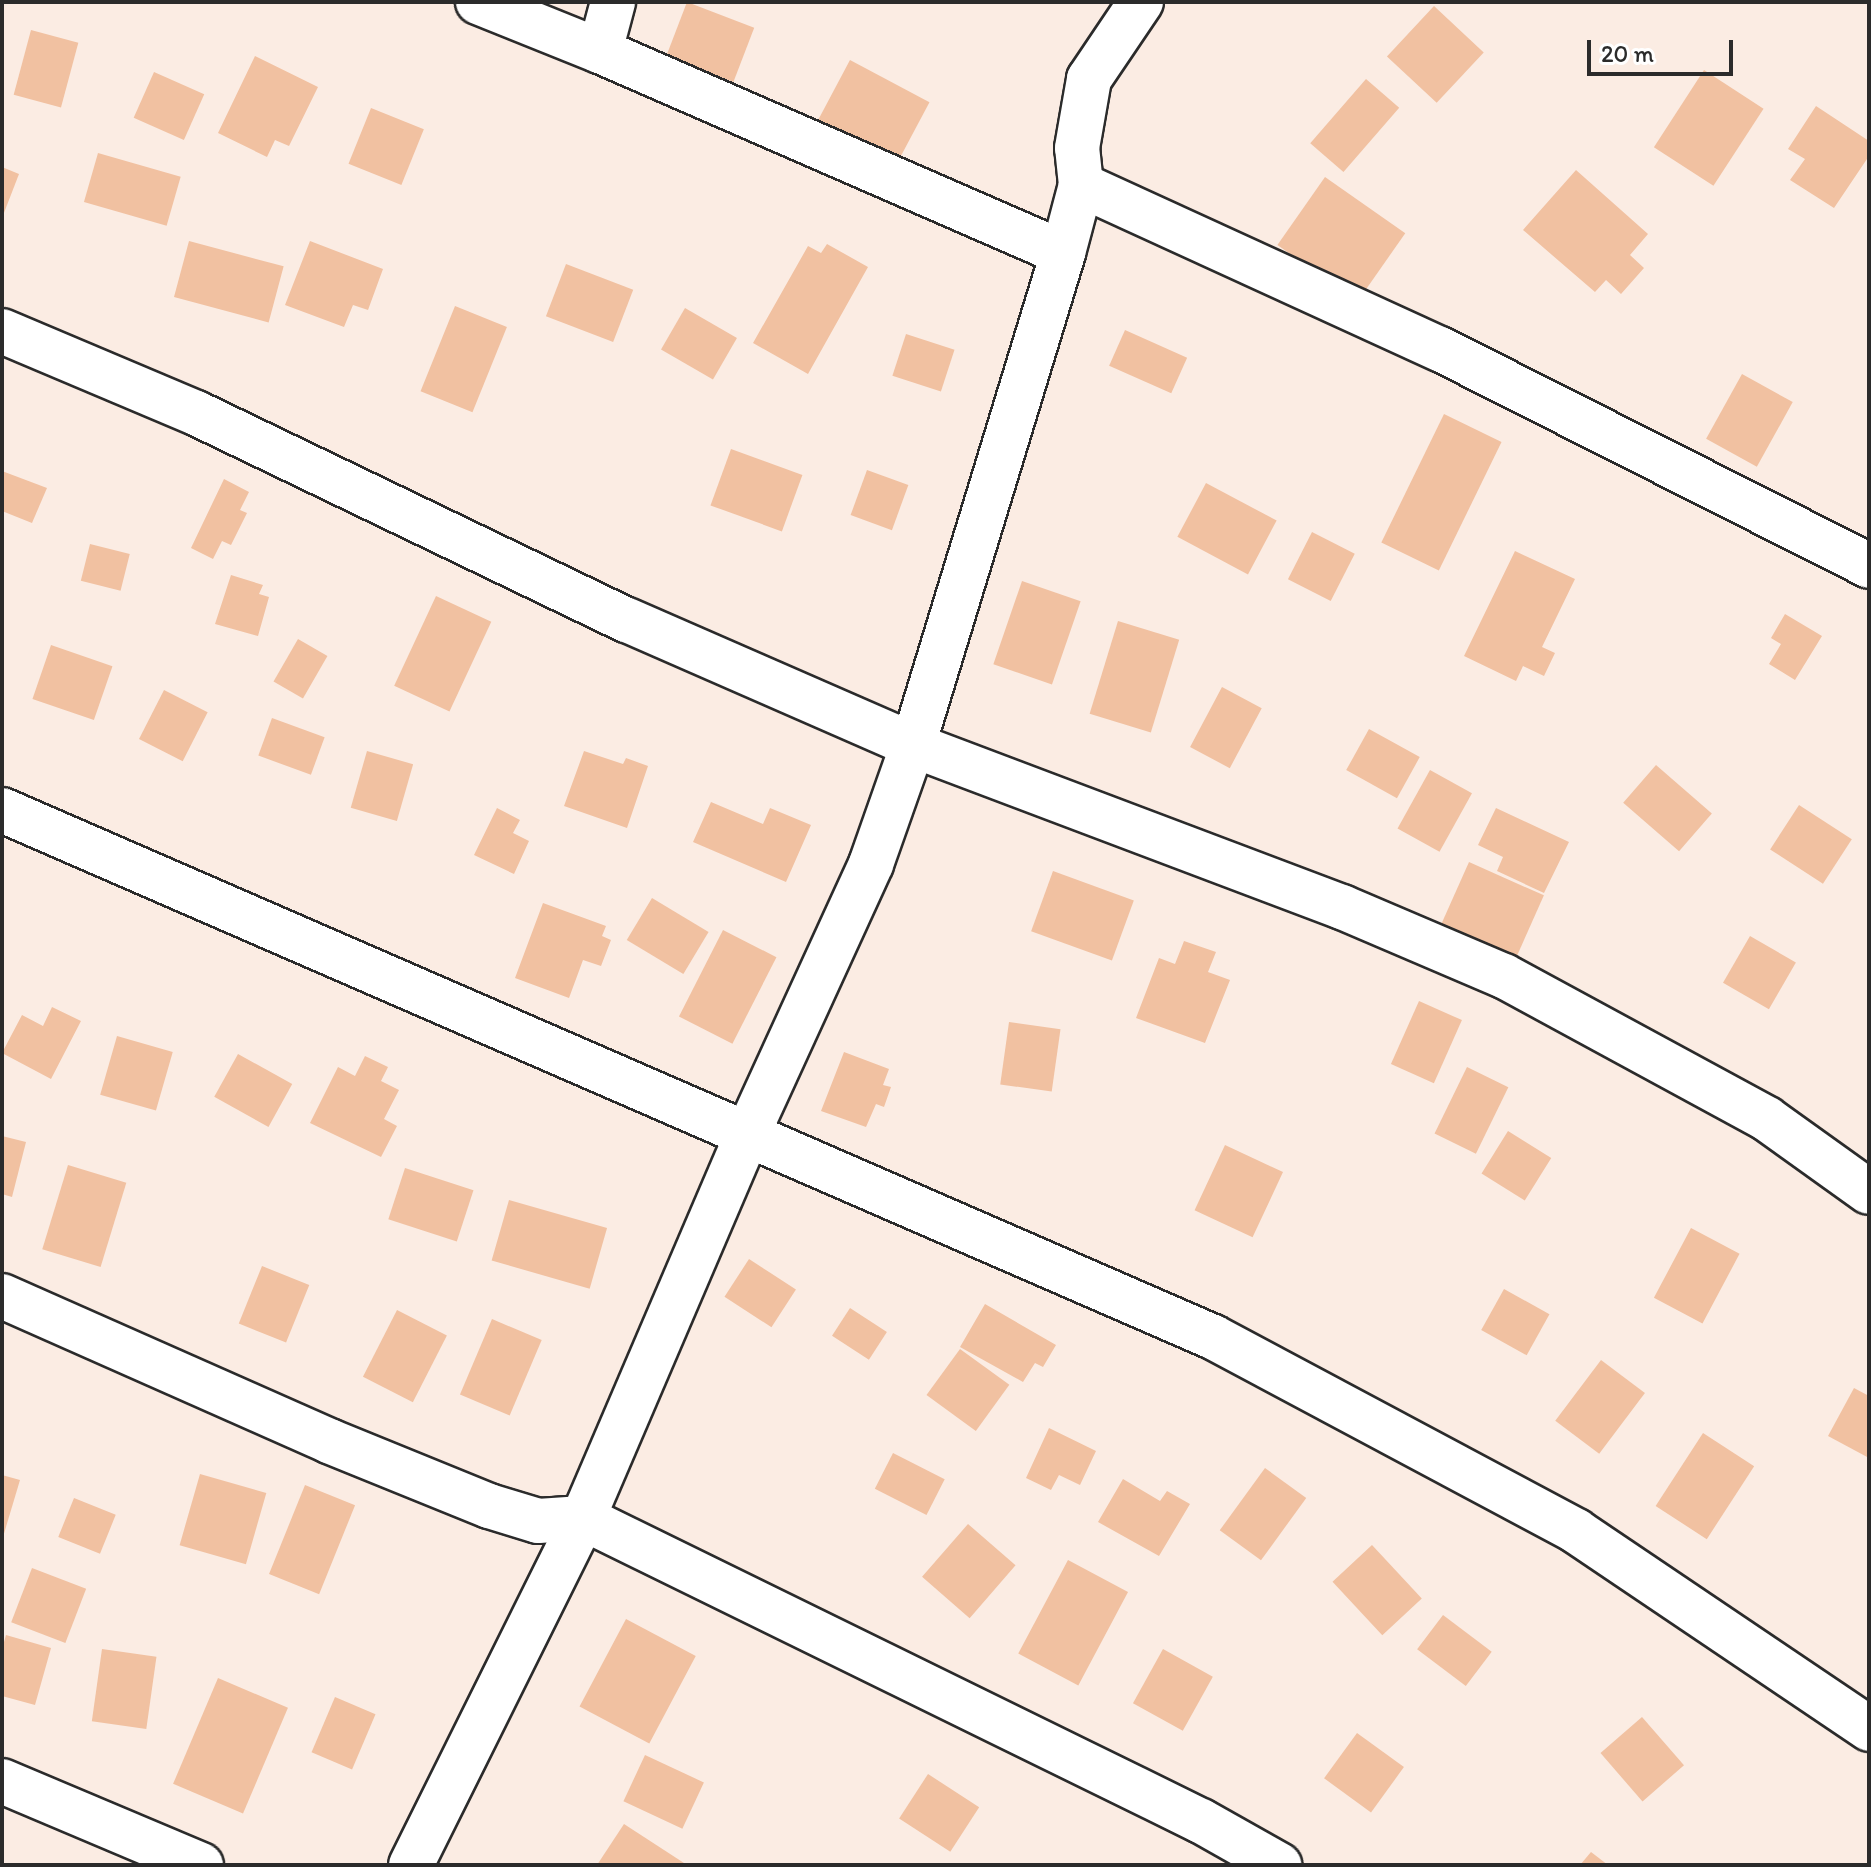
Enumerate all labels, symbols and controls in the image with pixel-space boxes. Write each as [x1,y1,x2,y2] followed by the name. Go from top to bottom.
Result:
[1591,24,1737,74] scale bar
[1601,39,1654,68] text: 20 m

